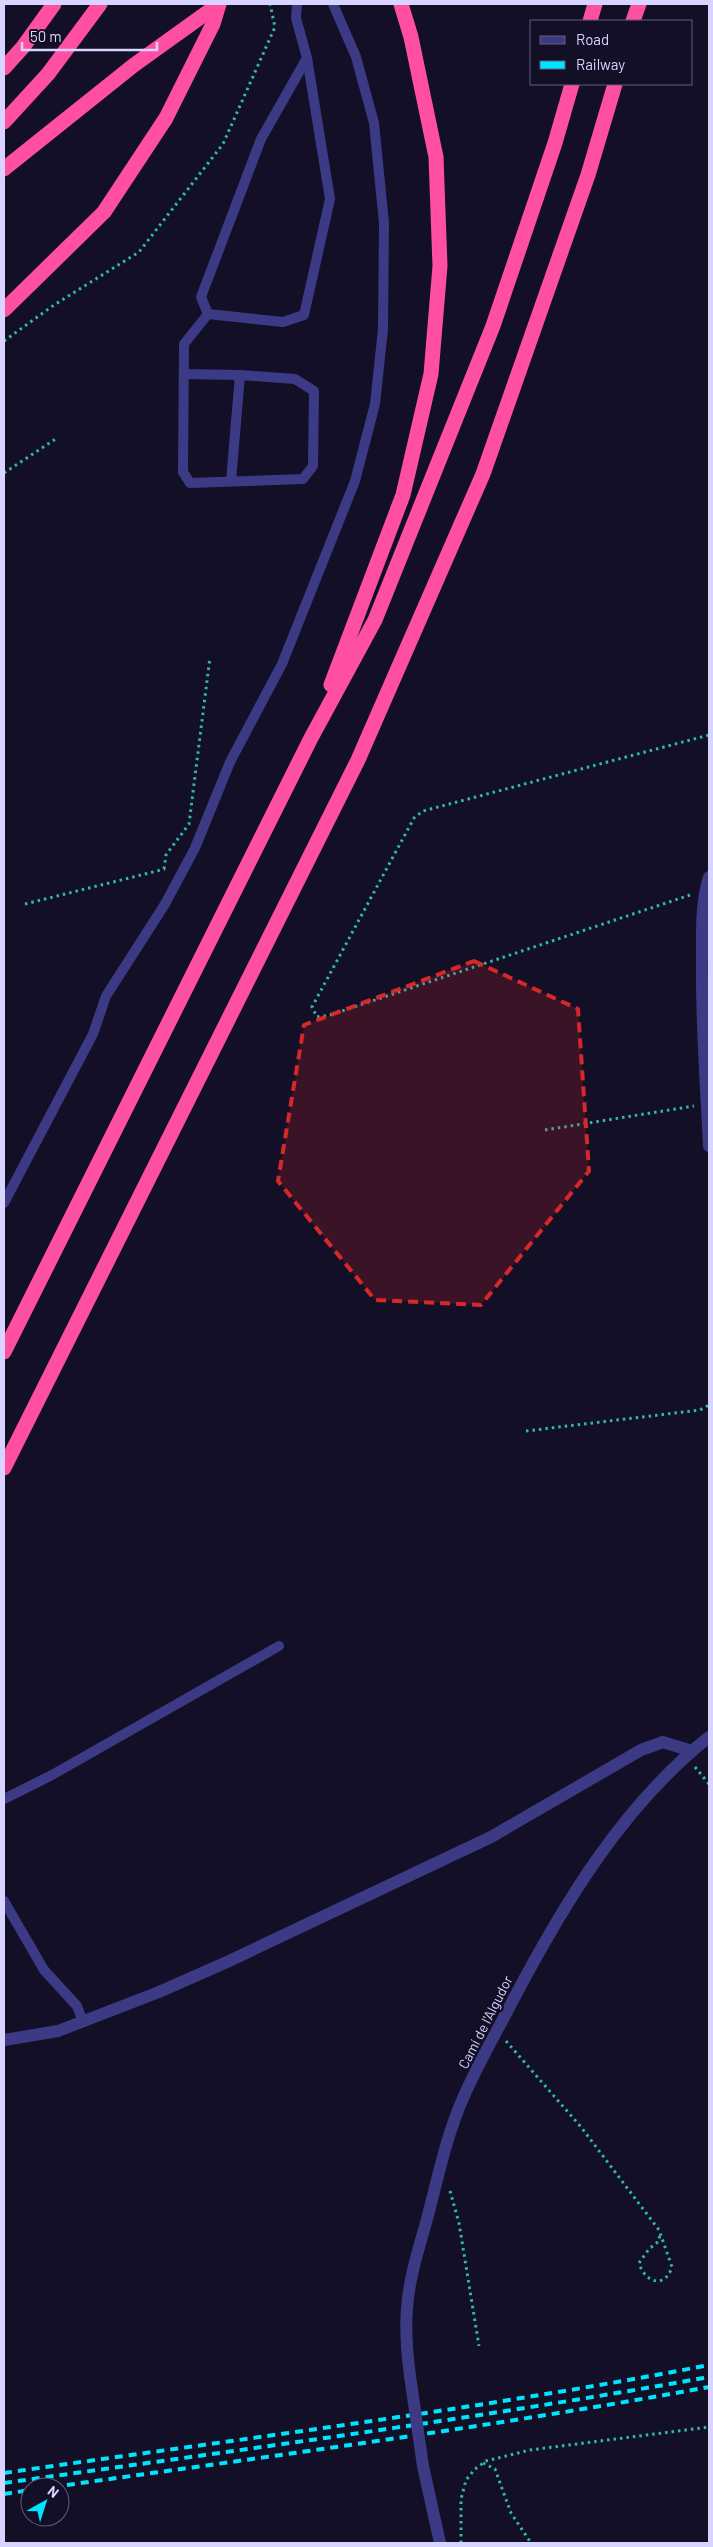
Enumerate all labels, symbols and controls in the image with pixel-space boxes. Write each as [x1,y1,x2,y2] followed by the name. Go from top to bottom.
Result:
[22,20,158,52] scale bar
[530,20,693,85] legend
[30,27,62,45] text: 50 m
[576,30,609,48] text: Road
[576,55,625,73] text: Railway
[454,1973,516,2071] street label: Camí de l'Algudor
[20,2477,70,2527] north arrow
[45,2482,62,2501] text: N

